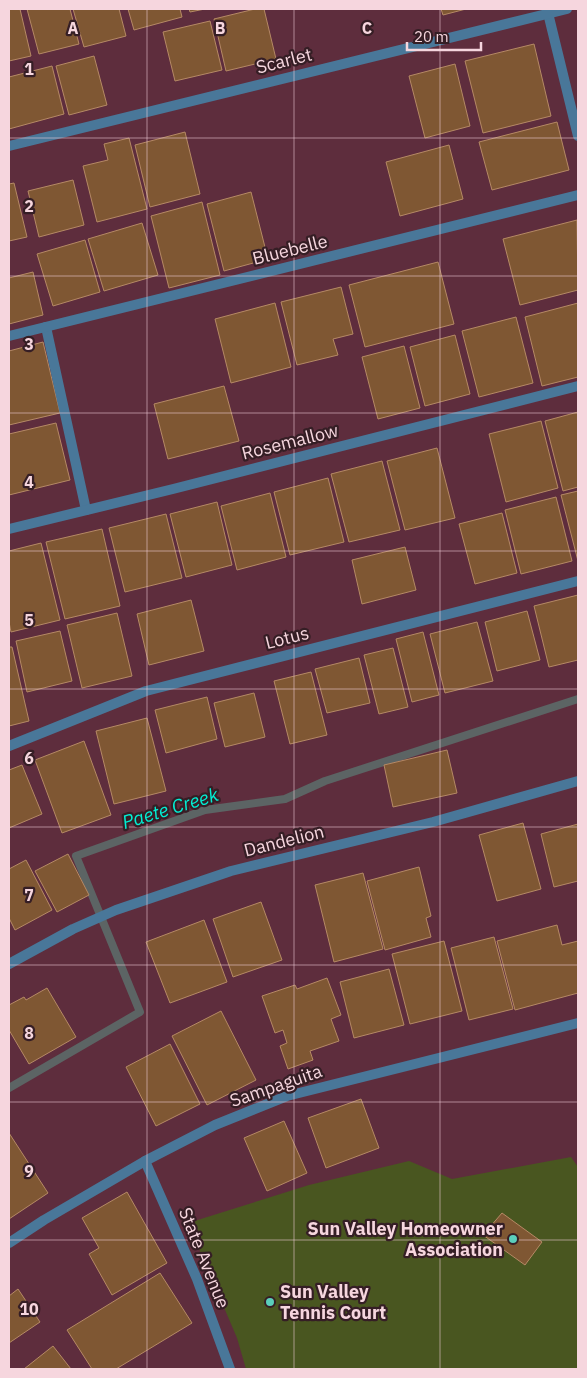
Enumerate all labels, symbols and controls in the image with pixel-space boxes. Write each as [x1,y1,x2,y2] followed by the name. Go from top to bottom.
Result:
[68,18,79,38] text: A
[215,18,226,38] text: B
[362,18,372,38] text: C
[407,20,481,52] scale bar
[414,27,449,46] text: 20 m
[254,42,314,79] street label: Scarlet
[24,59,34,79] text: 1
[24,196,34,216] text: 2
[250,229,330,270] street label: Bluebelle
[24,334,34,354] text: 3
[239,418,341,465] street label: Rosemallow
[24,472,34,492] text: 4
[24,610,34,630] text: 5
[263,621,311,654] street label: Lotus
[24,748,34,768] text: 6
[119,782,222,834] water label: Paete Creek
[241,819,326,862] street label: Dandelion
[24,885,34,905] text: 7
[24,1023,34,1043] text: 8
[227,1059,325,1112] street label: Sampaguita
[24,1161,34,1181] text: 9
[174,1204,235,1312] street label: State Avenue
[308,1217,503,1261] place label: Sun Valley Homeowner Association
[507,1233,519,1245] marker: Sun Valley Homeowner Association
[280,1280,386,1324] place label: Sun Valley Tennis Court
[264,1296,276,1308] marker: Sun Valley Tennis Court
[19,1299,39,1319] text: 10

